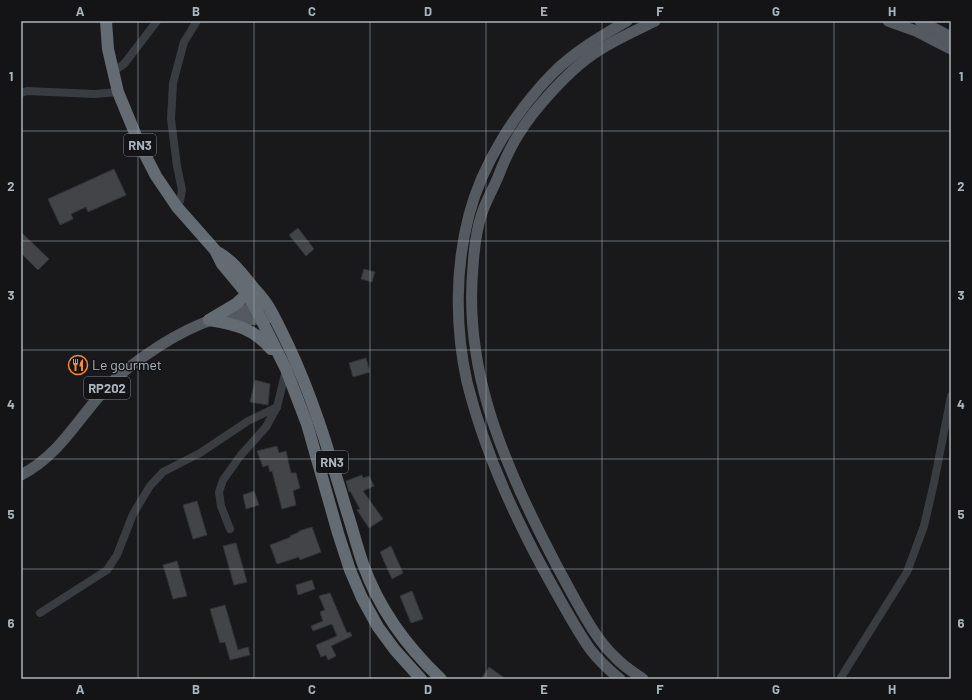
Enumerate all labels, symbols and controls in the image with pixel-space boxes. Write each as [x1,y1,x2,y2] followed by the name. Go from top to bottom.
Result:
[76,3,85,19] text: A
[192,3,200,19] text: B
[308,3,316,19] text: C
[424,3,432,19] text: D
[540,3,548,19] text: E
[656,3,664,19] text: F
[772,3,780,19] text: G
[888,3,896,19] text: H
[9,68,13,84] text: 1
[959,68,963,84] text: 1
[124,134,156,156] road number: RN3
[7,178,15,194] text: 2
[957,178,965,194] text: 2
[7,287,15,303] text: 3
[957,287,965,303] text: 3
[67,354,89,376] restaurant icon: Le gourmet
[92,356,162,373] place label: Le gourmet
[84,377,130,399] road number: RP202
[7,396,15,412] text: 4
[957,396,965,412] text: 4
[316,451,348,473] road number: RN3
[7,506,15,522] text: 5
[957,506,965,522] text: 5
[8,615,15,631] text: 6
[958,615,965,631] text: 6
[76,681,85,697] text: A
[192,681,200,697] text: B
[308,681,316,697] text: C
[424,681,432,697] text: D
[540,681,548,697] text: E
[656,681,664,697] text: F
[772,681,780,697] text: G
[888,681,896,697] text: H

